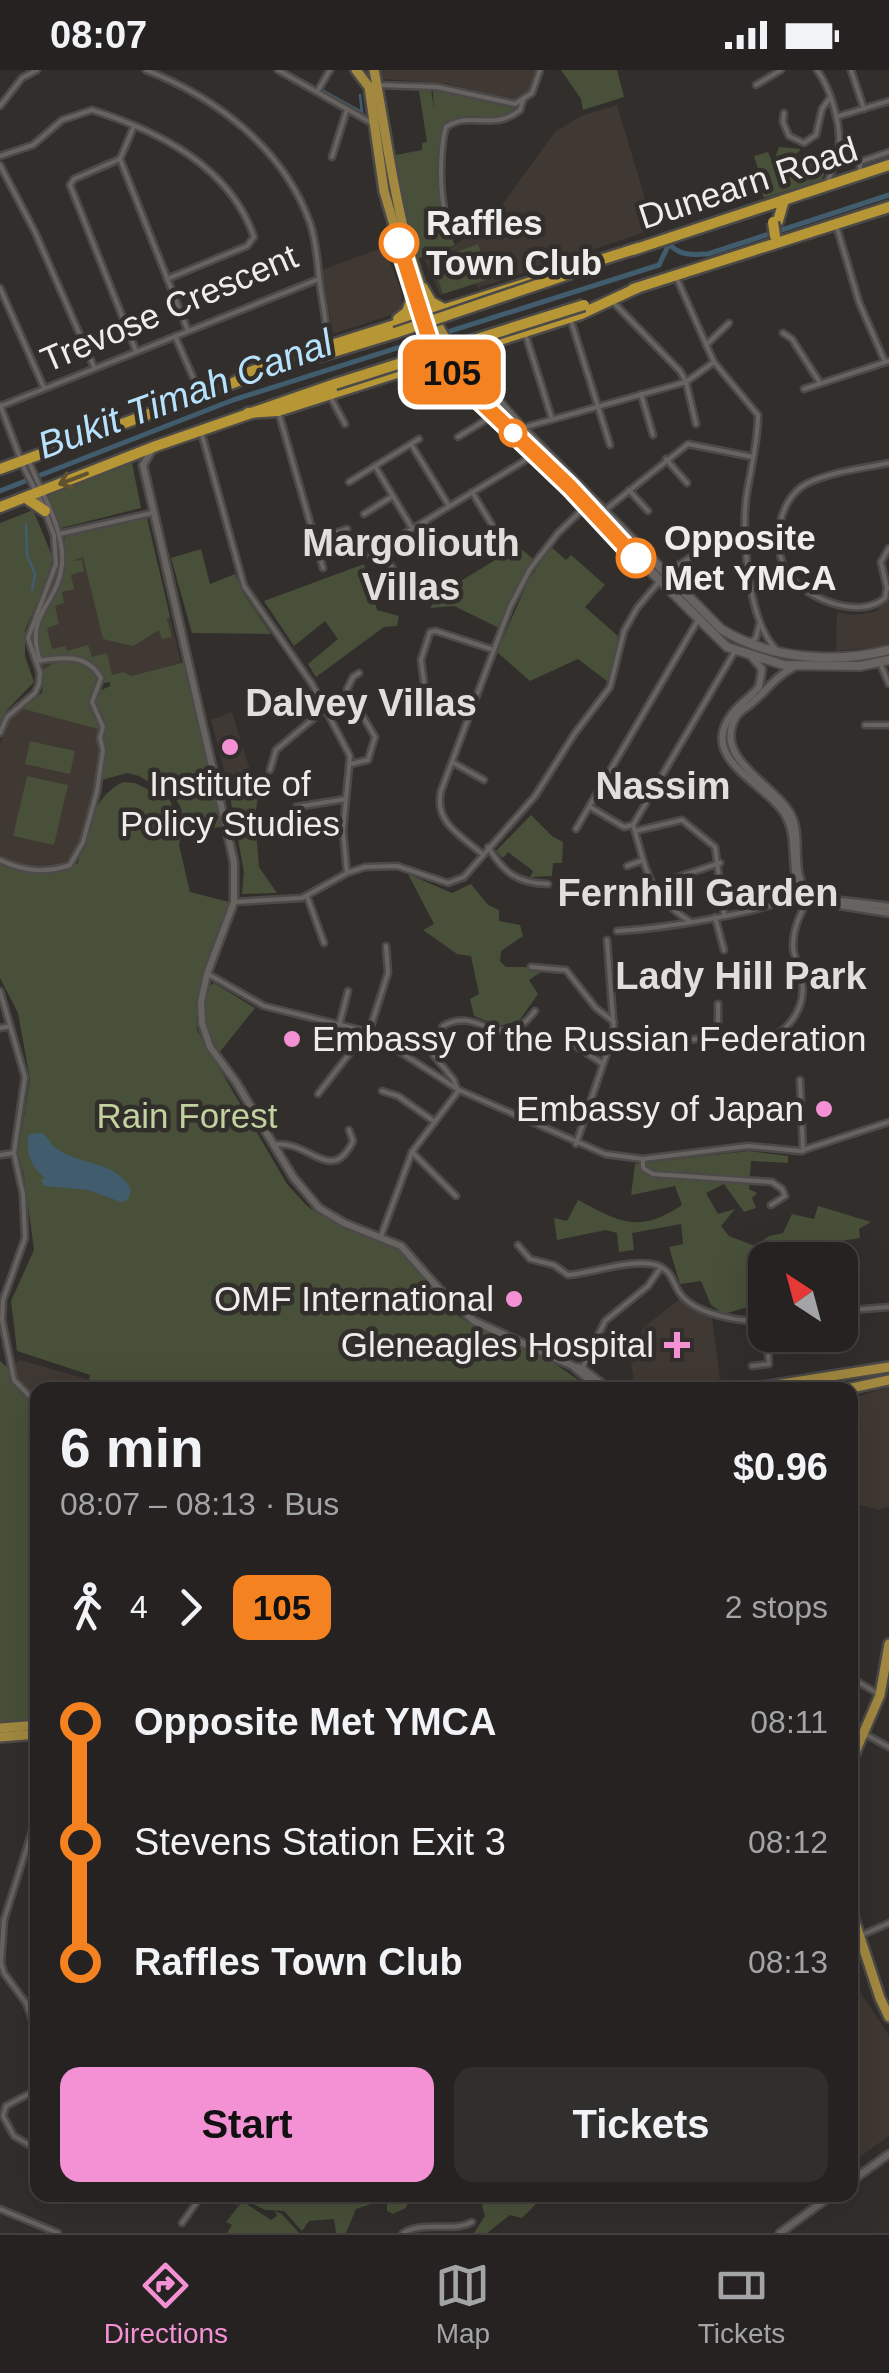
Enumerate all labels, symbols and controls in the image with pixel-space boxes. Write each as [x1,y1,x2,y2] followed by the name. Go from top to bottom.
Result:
[50,14,147,56] text: 08:07
[634,129,862,236] street label: Dunearn Road
[426,203,602,282] place label: Raffles Town Club
[380,224,418,262] marker: Raffles Town Club
[35,236,303,379] street label: Trevose Crescent
[32,321,339,467] water label: Bukit Timah Canal
[394,340,510,404] line badge: 105
[423,353,481,392] text: 105
[500,420,526,446] unlabelled marker
[59,471,90,489] one-way arrow
[664,518,836,597] place label: Opposite Met YMCA
[302,522,520,608] district label: Margoliouth Villas
[617,539,655,577] marker: Opposite Met YMCA
[245,682,477,724] district label: Dalvey Villas
[219,736,241,758] marker: Institute of Policy Studies
[120,764,340,843] place label: Institute of Policy Studies
[595,765,731,807] district label: Nassim
[558,872,838,914] district label: Fernhill Garden
[615,955,868,997] district label: Lady Hill Park
[312,1019,866,1058] place label: Embassy of the Russian Federation
[281,1028,303,1050] marker: Embassy of the Russian Federation
[516,1089,804,1128] place label: Embassy of Japan
[97,1096,278,1135] park label: Rain Forest
[813,1098,835,1120] marker: Embassy of Japan
[748,1242,858,1352] north arrow
[748,1242,858,1352] map controls
[214,1279,494,1318] place label: OMF International
[503,1288,525,1310] marker: OMF International
[341,1325,654,1364] place label: Gleneagles Hospital
[664,1332,690,1358] marker: Gleneagles Hospital
[60,1417,204,1479] text: 6 min
[733,1446,828,1488] text: $0.96
[60,1486,339,1522] text: 08:07 – 08:13 · Bus
[60,1580,115,1635] icon: walk
[163,1580,218,1635] icon: forward
[253,1588,311,1627] text: 105
[130,1589,148,1625] text: 4
[725,1589,828,1625] text: 2 stops
[134,1701,496,1743] text: Opposite Met YMCA
[750,1704,828,1740] text: 08:11
[134,1821,506,1863] text: Stevens Station Exit 3
[748,1824,828,1860] text: 08:12
[134,1941,463,1983] text: Raffles Town Club
[748,1944,828,1980] text: 08:13
[60,2067,434,2182] button: Start
[454,2067,828,2182] button: Tickets
[104,2258,228,2350] tab: Directions
[435,2258,490,2350] tab: Map
[698,2258,785,2350] tab: Tickets

